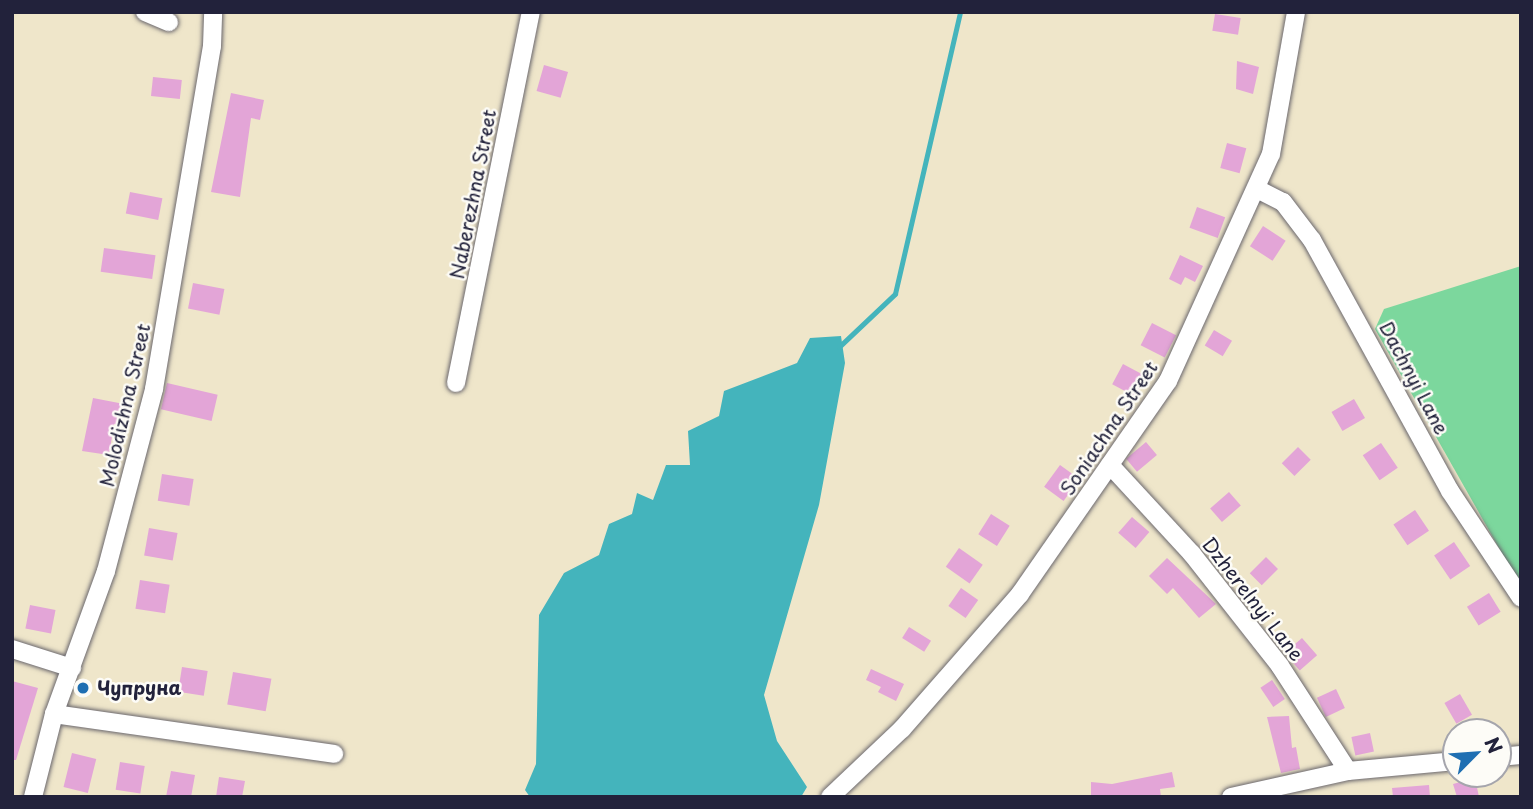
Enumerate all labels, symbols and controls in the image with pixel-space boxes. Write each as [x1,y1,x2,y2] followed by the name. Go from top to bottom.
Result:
[445,106,501,282] street label: Naberezhna Street
[1375,318,1453,438] street label: Dachnyi Lane
[95,321,155,489] street label: Molodizhna Street
[1055,356,1163,500] street label: Soniachna Street
[1198,533,1308,665] street label: Dzherelnyi Lane
[97,677,181,699] place label: Чупруна
[75,680,91,696] marker: Чупруна
[1442,718,1512,788] north arrow
[1478,732,1510,758] text: N

